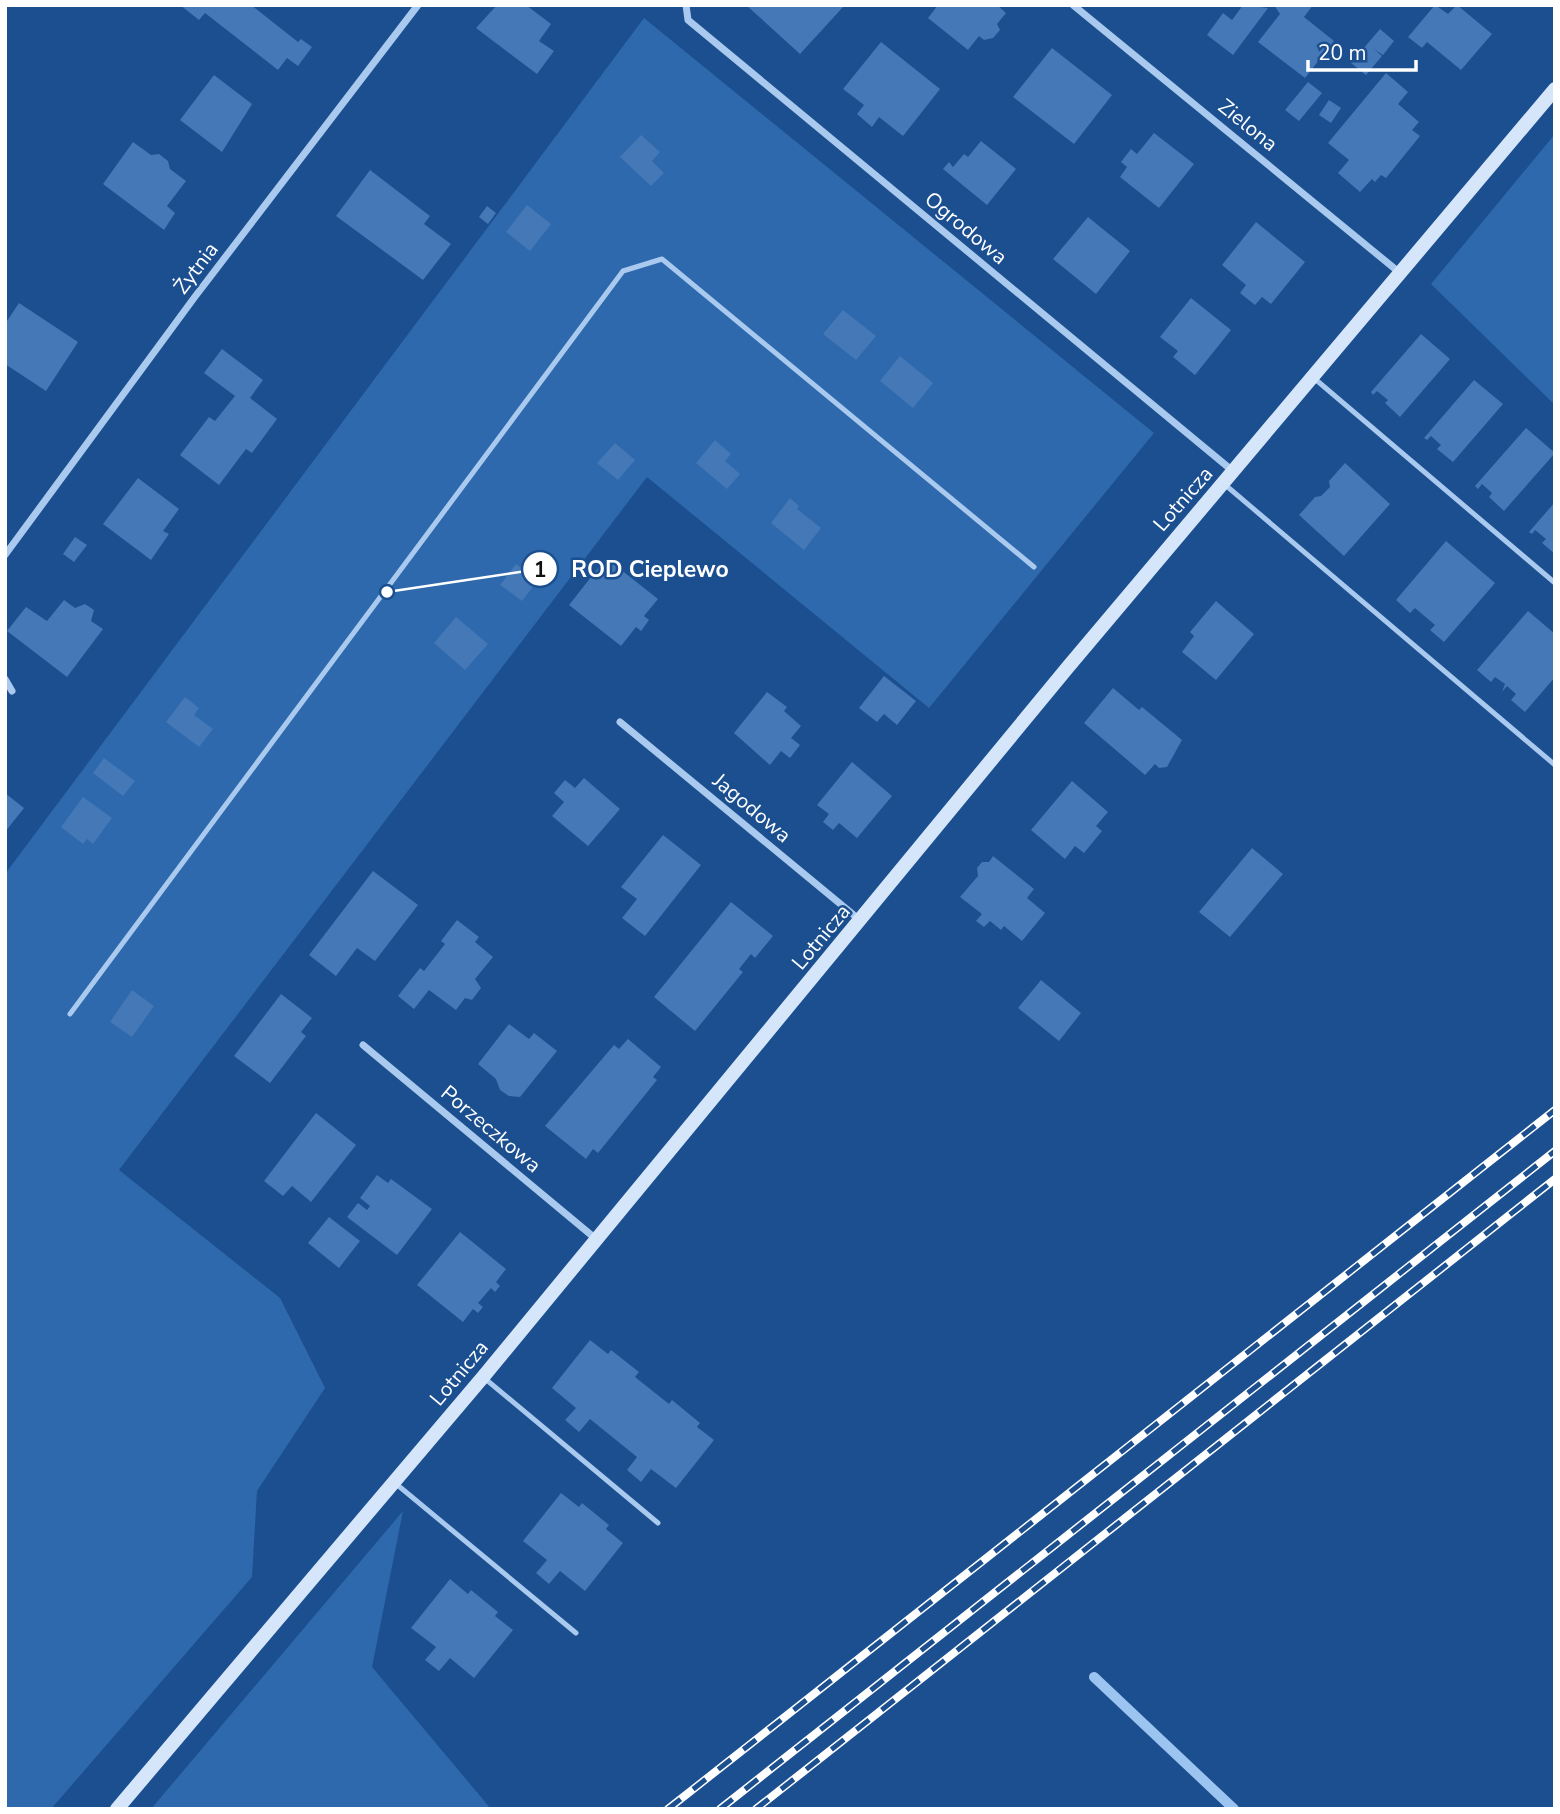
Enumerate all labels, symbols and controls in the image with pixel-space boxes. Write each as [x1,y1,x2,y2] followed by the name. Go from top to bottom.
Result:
[1308,28,1416,72] scale bar
[1318,39,1367,67] text: 20 m
[1212,92,1284,158] street label: Zielona
[919,185,1013,271] street label: Ogrodowa
[167,236,225,300] street label: Żytnia
[1147,461,1219,537] street label: Lotnicza
[523,547,743,591] callout: ROD Cieplewo
[571,554,729,585] text: ROD Cieplewo
[534,556,546,584] text: 1
[706,766,797,849] street label: Jagodowa
[785,898,857,976] street label: Lotnicza
[435,1079,547,1179] street label: Porzeczkowa
[423,1334,495,1412] street label: Lotnicza

